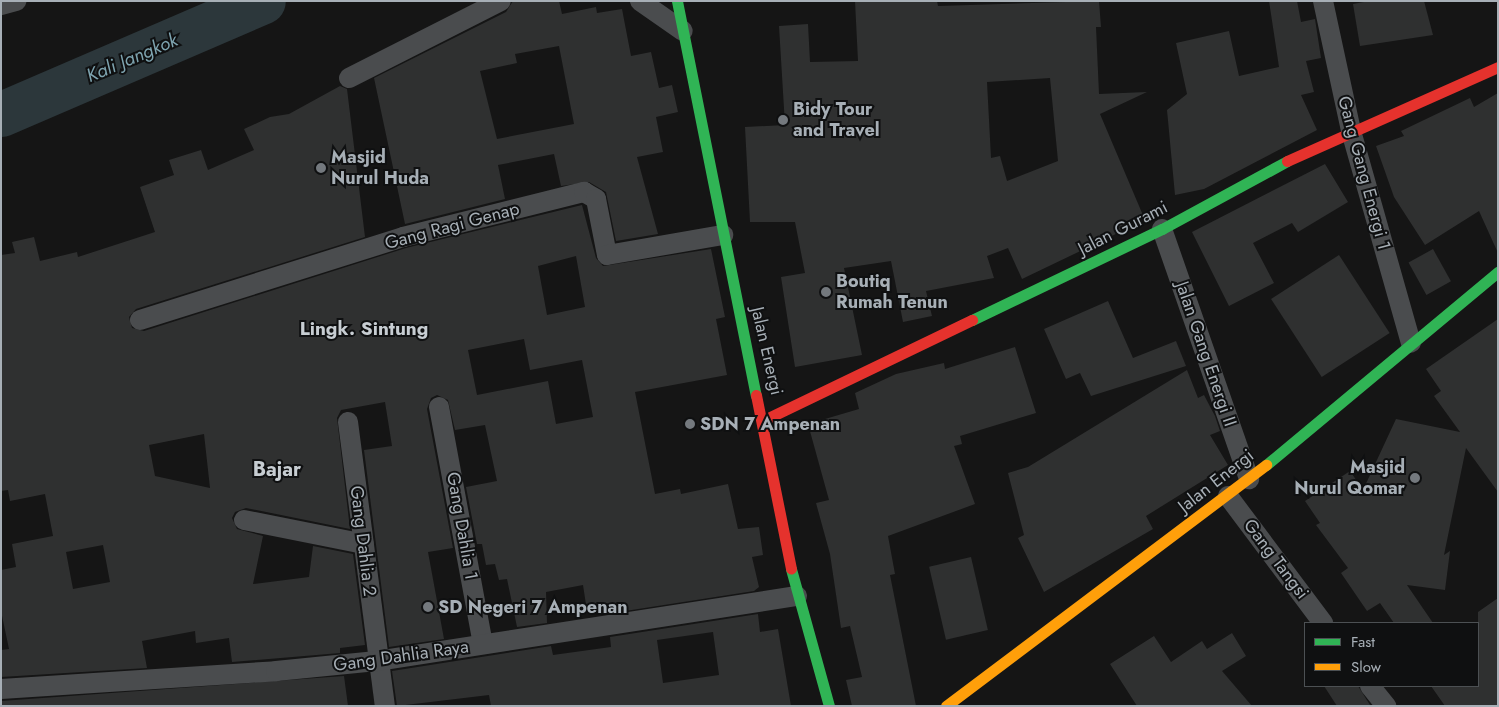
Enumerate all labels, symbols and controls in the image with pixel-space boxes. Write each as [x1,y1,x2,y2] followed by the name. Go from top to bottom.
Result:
[83,29,181,87] water label: Kali Jangkok
[1333,94,1395,252] street label: Gang Gang Energi 1
[793,99,880,142] place label: Bidy Tour and Travel
[777,114,789,126] marker: Bidy Tour and Travel
[331,147,429,190] place label: Masjid Nurul Huda
[315,162,327,174] marker: Masjid Nurul Huda
[1075,196,1171,260] street label: Jalan Gurami
[382,198,522,254] street label: Gang Ragi Genap
[836,271,948,314] place label: Boutiq Rumah Tenun
[1171,279,1241,429] street label: Jalan Gang Energi II
[820,286,832,298] marker: Boutiq Rumah Tenun
[746,305,788,397] street label: Jalan Energi
[300,318,428,340] district label: Lingk. Sintung
[700,413,840,435] place label: SDN 7 Ampenan
[684,418,696,430] marker: SDN 7 Ampenan
[1174,445,1258,517] street label: Jalan Energi
[253,457,301,481] district label: Bajar
[1294,457,1405,499] place label: Masjid Nurul Qomar
[442,470,482,582] street label: Gang Dahlia 1
[1409,472,1421,484] marker: Masjid Nurul Qomar
[346,485,380,597] street label: Gang Dahlia 2
[1239,515,1313,603] street label: Gang Tangsi
[438,596,628,618] place label: SD Negeri 7 Ampenan
[422,601,434,613] marker: SD Negeri 7 Ampenan
[1304,622,1479,687] legend
[1351,631,1375,653] text: Fast
[332,636,470,676] street label: Gang Dahlia Raya
[1351,656,1381,678] text: Slow

